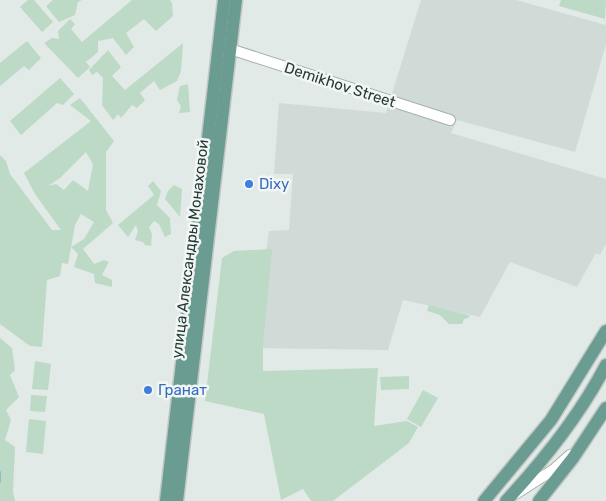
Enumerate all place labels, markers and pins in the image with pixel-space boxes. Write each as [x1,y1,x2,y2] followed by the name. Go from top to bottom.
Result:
[259,175,289,193] place label: Dixy
[243,178,255,190] marker: Dixy
[158,381,207,399] place label: Гранат
[142,384,154,396] marker: Гранат

